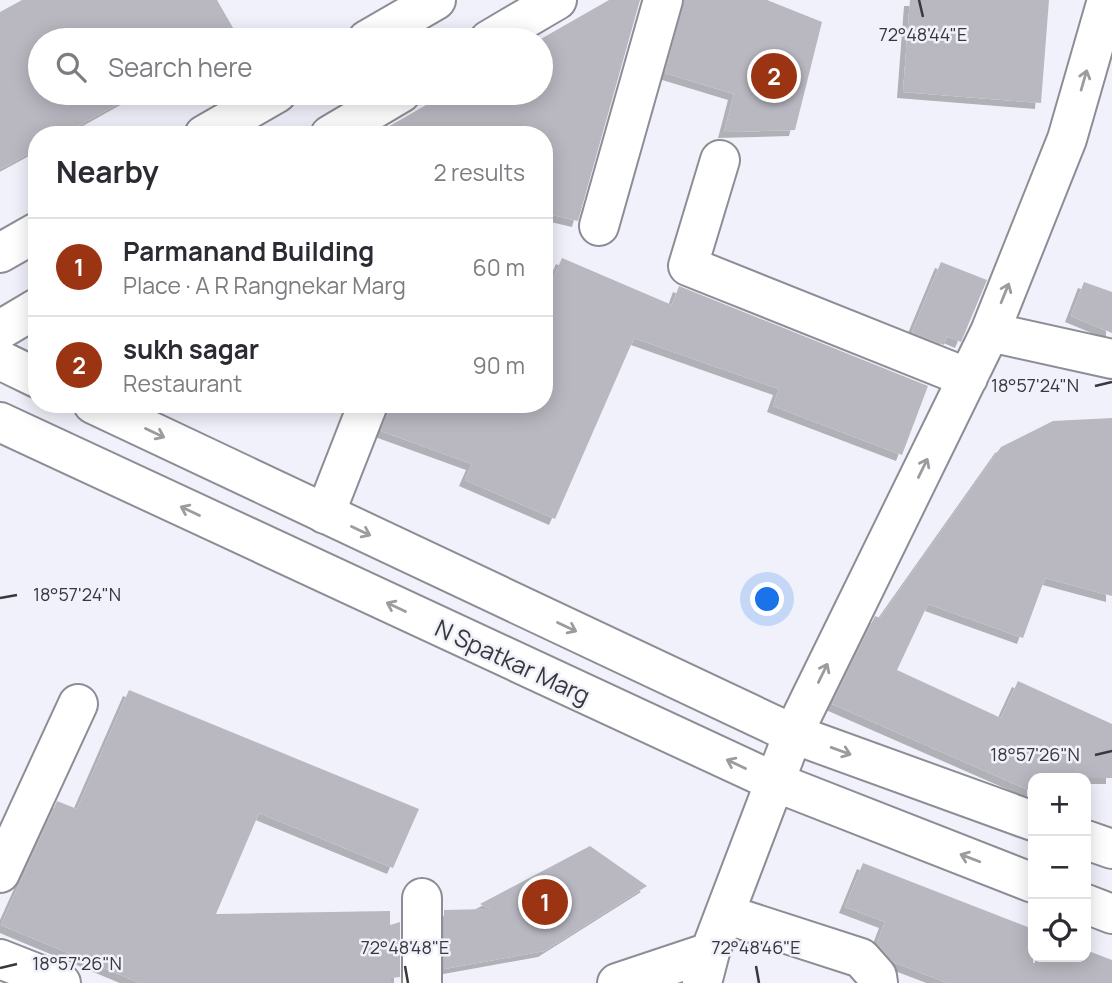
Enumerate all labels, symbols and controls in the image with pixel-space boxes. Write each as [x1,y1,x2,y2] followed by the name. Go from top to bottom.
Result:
[879,22,967,46] text: 72°48'44"E
[28,28,553,105] search box
[52,48,90,86] icon: search
[108,49,253,85] text: Search here
[751,50,797,102] pin: 2
[1078,69,1091,91] one-way arrow
[56,151,159,192] text: Nearby
[433,156,525,188] text: 2 results
[123,233,374,269] text: Parmanand Building
[74,251,84,283] text: 1
[473,251,525,283] text: 60 m
[123,269,406,301] text: Place · A R Rangnekar Marg
[1000,283,1013,305] one-way arrow
[123,331,259,367] text: sukh sagar
[72,349,86,381] text: 2
[473,349,525,381] text: 90 m
[123,367,242,399] text: Restaurant
[991,373,1079,397] text: 18°57'24"N
[144,427,165,441] one-way arrow
[917,458,931,479] one-way arrow
[180,504,201,517] one-way arrow
[350,524,371,538] one-way arrow
[33,582,121,606] text: 18°57'24"N
[750,582,784,616] your location
[386,599,407,613] one-way arrow
[430,611,596,711] street label: N Spatkar Marg
[556,622,577,635] one-way arrow
[817,663,831,684] one-way arrow
[990,742,1080,766] text: 18°57'26"N
[829,746,851,758] one-way arrow
[726,757,747,770] one-way arrow
[1028,773,1091,962] map controls
[1028,773,1091,836] button: +
[1028,836,1091,899] button: −
[959,851,981,864] one-way arrow
[522,876,568,928] pin: 1
[1028,899,1091,962] button: locate
[361,935,449,959] text: 72°48'48"E
[711,935,801,959] text: 72°48'46"E
[32,951,122,975] text: 18°57'26"N

